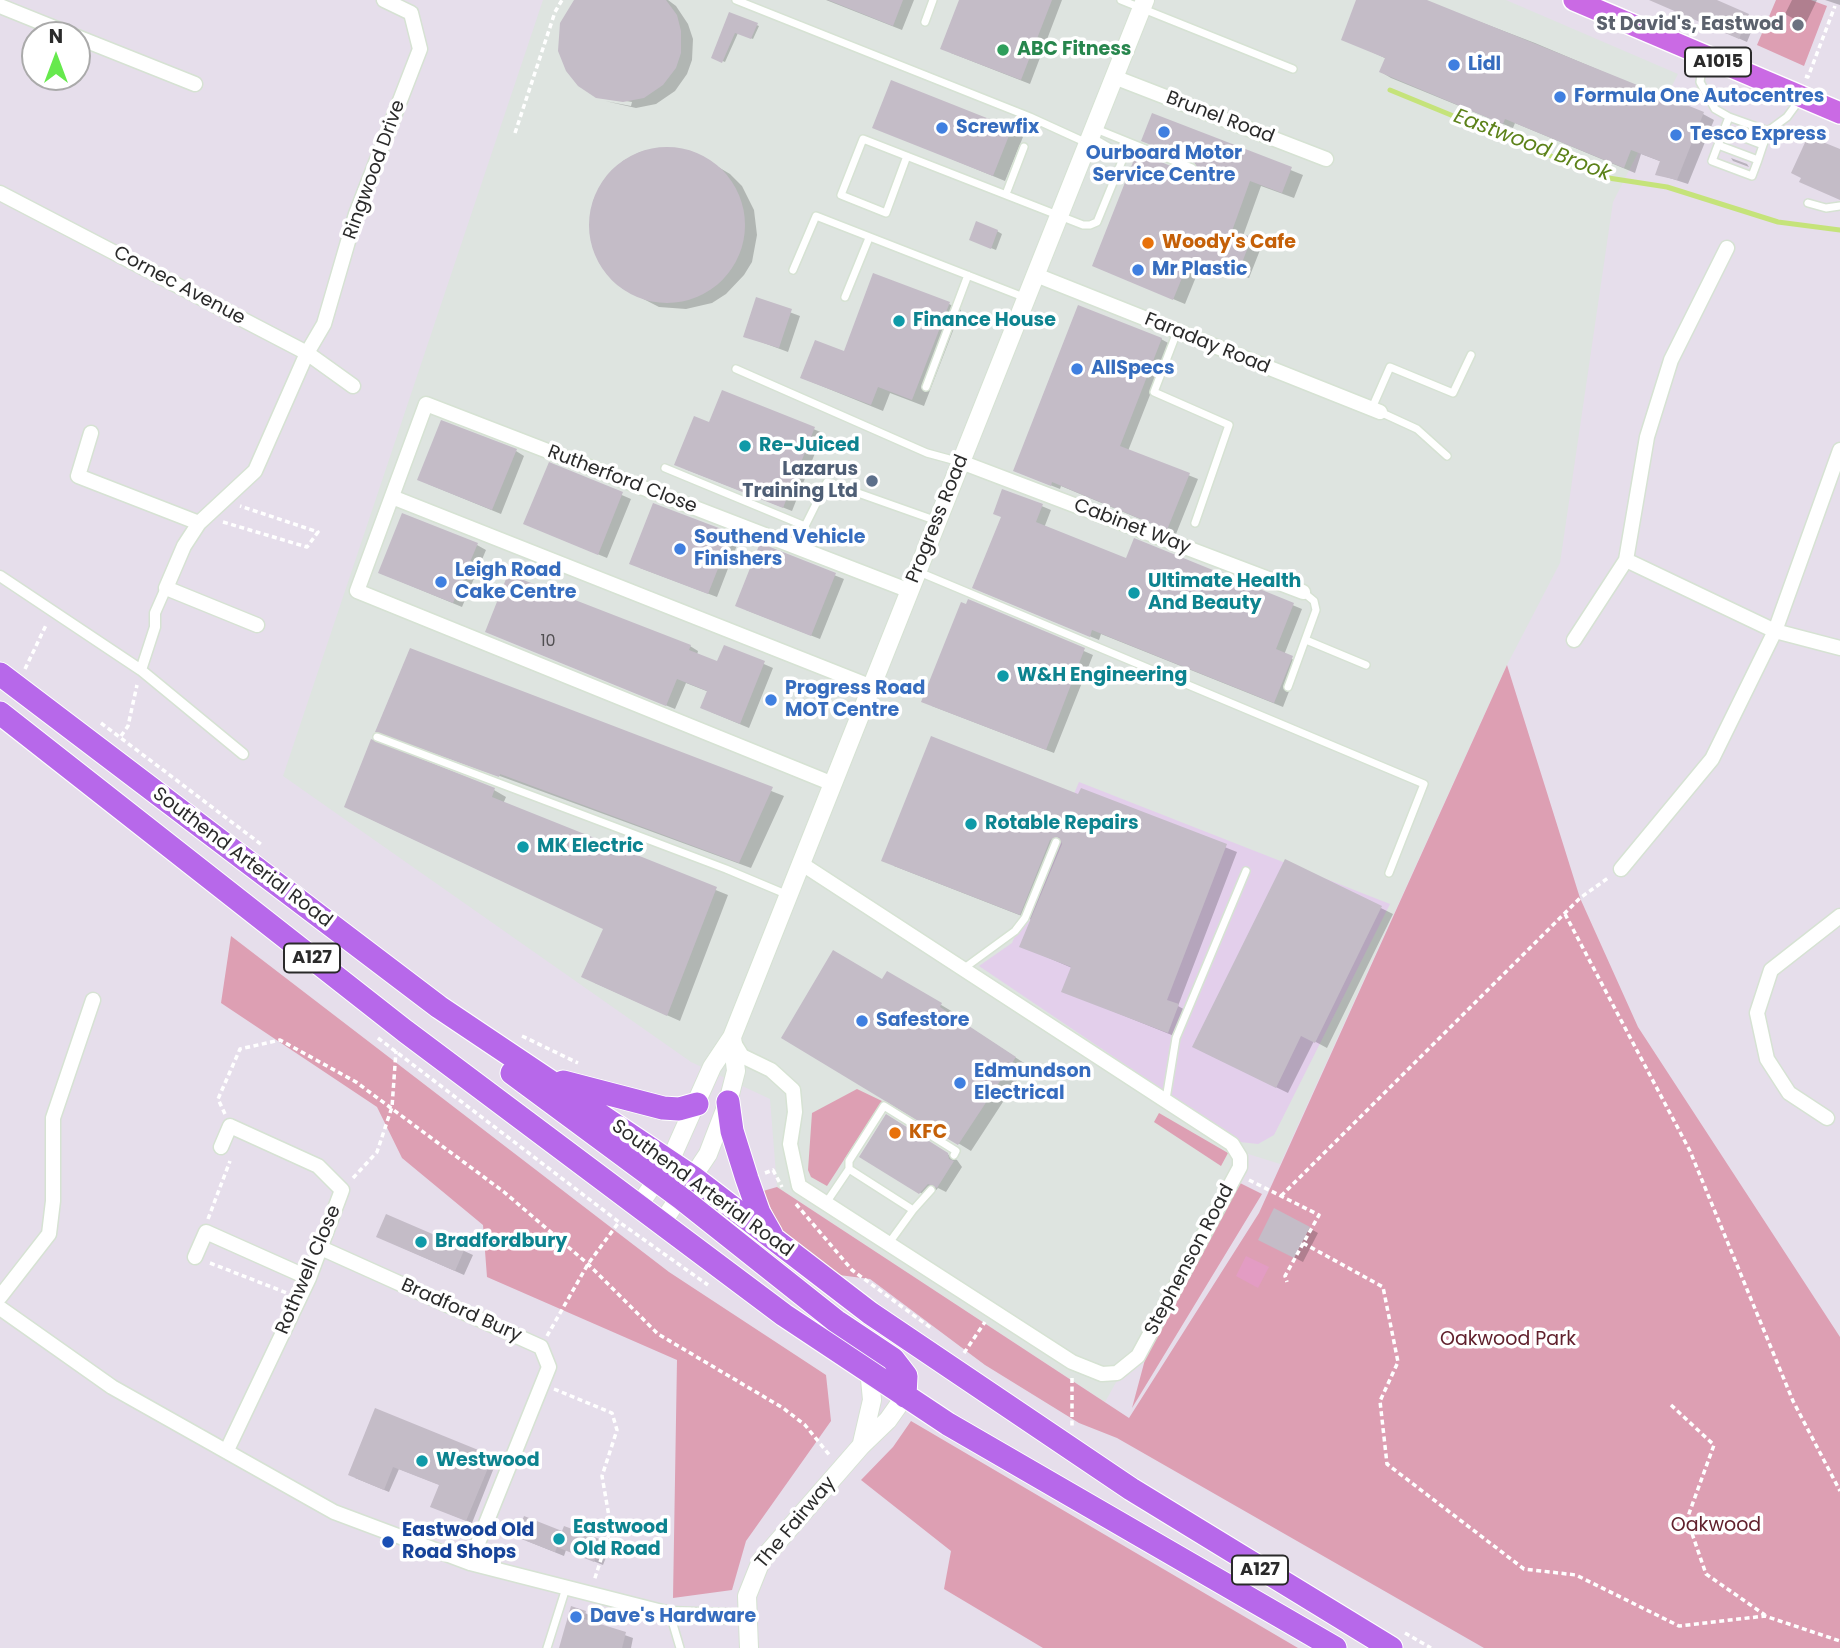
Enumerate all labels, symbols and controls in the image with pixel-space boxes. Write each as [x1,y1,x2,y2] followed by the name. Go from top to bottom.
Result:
[1596,14,1784,36] place label: St David's, Eastwod
[1790,17,1806,33] marker: St David's, Eastwod
[21,21,91,91] north arrow
[49,23,63,50] text: N
[1017,39,1131,61] place label: ABC Fitness
[995,42,1011,58] marker: ABC Fitness
[1685,48,1751,76] road number: A1015
[1468,54,1501,76] place label: Lidl
[1446,57,1462,73] marker: Lidl
[1574,86,1824,108] place label: Formula One Autocentres
[1163,87,1277,149] street label: Brunel Road
[1552,89,1568,105] marker: Formula One Autocentres
[339,97,411,243] street label: Ringwood Drive
[1450,104,1614,188] water label: Eastwood Brook
[956,117,1039,139] place label: Screwfix
[934,120,950,136] marker: Screwfix
[1156,124,1172,140] marker: Ourboard Motor Service Centre
[1690,124,1827,146] place label: Tesco Express
[1668,127,1684,143] marker: Tesco Express
[1086,143,1242,187] place label: Ourboard Motor Service Centre
[1162,232,1296,254] place label: Woody's Cafe
[1140,235,1156,251] marker: Woody's Cafe
[109,242,249,330] street label: Cornec Avenue
[1152,259,1247,281] place label: Mr Plastic
[1130,262,1146,278] marker: Mr Plastic
[1141,308,1273,380] street label: Faraday Road
[913,310,1056,332] place label: Finance House
[891,313,907,329] marker: Finance House
[1091,358,1175,380] place label: AllSpecs
[1069,361,1085,377] marker: AllSpecs
[759,435,860,457] place label: Re-Juiced
[737,438,753,454] marker: Re-Juiced
[544,441,700,519] street label: Rutherford Close
[902,452,974,586] street label: Progress Road
[742,459,858,503] place label: Lazarus Training Ltd
[864,473,880,489] marker: Lazarus Training Ltd
[1070,494,1194,560] street label: Cabinet Way
[694,527,865,571] place label: Southend Vehicle Finishers
[672,541,688,557] marker: Southend Vehicle Finishers
[455,560,576,604] place label: Leigh Road Cake Centre
[1148,571,1301,615] place label: Ultimate Health And Beauty
[433,574,449,590] marker: Leigh Road Cake Centre
[1126,585,1142,601] marker: Ultimate Health And Beauty
[540,632,556,652] house number: 10
[1017,665,1187,687] place label: W&H Engineering
[995,668,1011,684] marker: W&H Engineering
[785,678,925,722] place label: Progress Road MOT Centre
[763,692,779,708] marker: Progress Road MOT Centre
[148,783,336,933] street label: Southend Arterial Road
[985,813,1139,835] place label: Rotable Repairs
[963,816,979,832] marker: Rotable Repairs
[537,836,644,858] place label: MK Electric
[515,839,531,855] marker: MK Electric
[284,944,340,973] road number: A127
[876,1010,969,1032] place label: Safestore
[854,1013,870,1029] marker: Safestore
[974,1061,1091,1105] place label: Edmundson Electrical
[952,1075,968,1091] marker: Edmundson Electrical
[607,1115,797,1263] street label: Southend Arterial Road
[909,1122,947,1144] place label: KFC
[887,1125,903,1141] marker: KFC
[1141,1181,1239,1339] street label: Stephenson Road
[272,1202,346,1338] street label: Rothwell Close
[435,1231,567,1253] place label: Bradfordbury
[413,1234,429,1250] marker: Bradfordbury
[397,1274,525,1348] street label: Bradford Bury
[1440,1329,1576,1351] park label: Oakwood Park
[436,1450,540,1472] place label: Westwood
[414,1453,430,1469] marker: Westwood
[751,1473,841,1573] street label: The Fairway
[1671,1515,1761,1537] park label: Oakwood
[573,1517,668,1561] place label: Eastwood Old Road
[402,1520,535,1564] place label: Eastwood Old Road Shops
[551,1531,567,1547] marker: Eastwood Old Road
[380,1534,396,1550] marker: Eastwood Old Road Shops
[1232,1555,1288,1584] road number: A127
[590,1606,756,1628] place label: Dave's Hardware
[568,1609,584,1625] marker: Dave's Hardware

